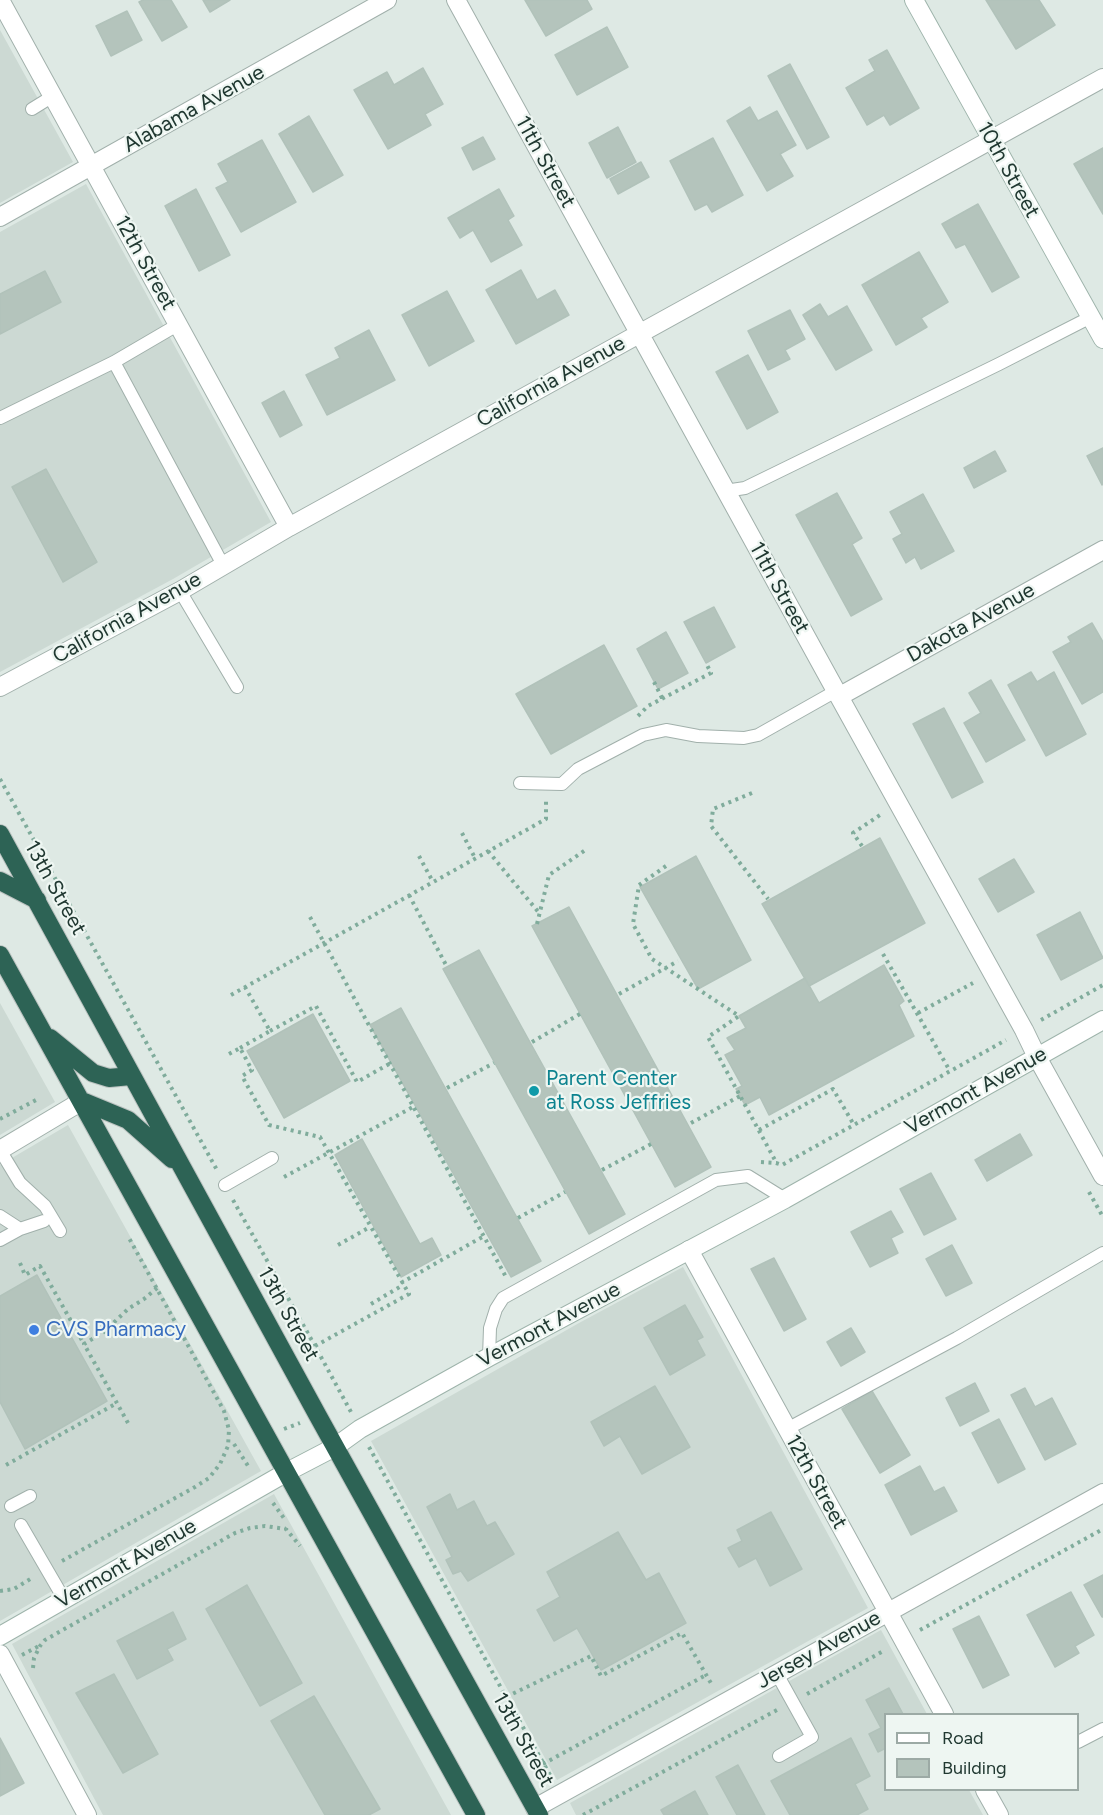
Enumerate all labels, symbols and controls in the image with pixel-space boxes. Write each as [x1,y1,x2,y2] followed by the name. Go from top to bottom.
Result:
[119,60,269,158] street label: Alabama Avenue
[509,112,581,212] street label: 11th Street
[971,118,1045,222] street label: 10th Street
[109,211,181,315] street label: 12th Street
[472,331,630,433] street label: California Avenue
[743,538,815,638] street label: 11th Street
[48,567,206,669] street label: California Avenue
[903,578,1039,668] street label: Dakota Avenue
[19,837,91,939] street label: 13th Street
[901,1042,1051,1140] street label: Vermont Avenue
[546,1066,691,1116] place label: Parent Center at Ross Jeffries
[527,1084,541,1098] marker: Parent Center at Ross Jeffries
[252,1263,324,1365] street label: 13th Street
[473,1277,625,1373] street label: Vermont Avenue
[46,1317,186,1343] place label: CVS Pharmacy
[27,1323,41,1337] marker: CVS Pharmacy
[780,1430,852,1534] street label: 12th Street
[51,1514,201,1614] street label: Vermont Avenue
[753,1606,885,1694] street label: Jersey Avenue
[487,1689,559,1791] street label: 13th Street
[884,1713,1079,1791] legend
[942,1727,983,1749] text: Road
[942,1757,1007,1779] text: Building

